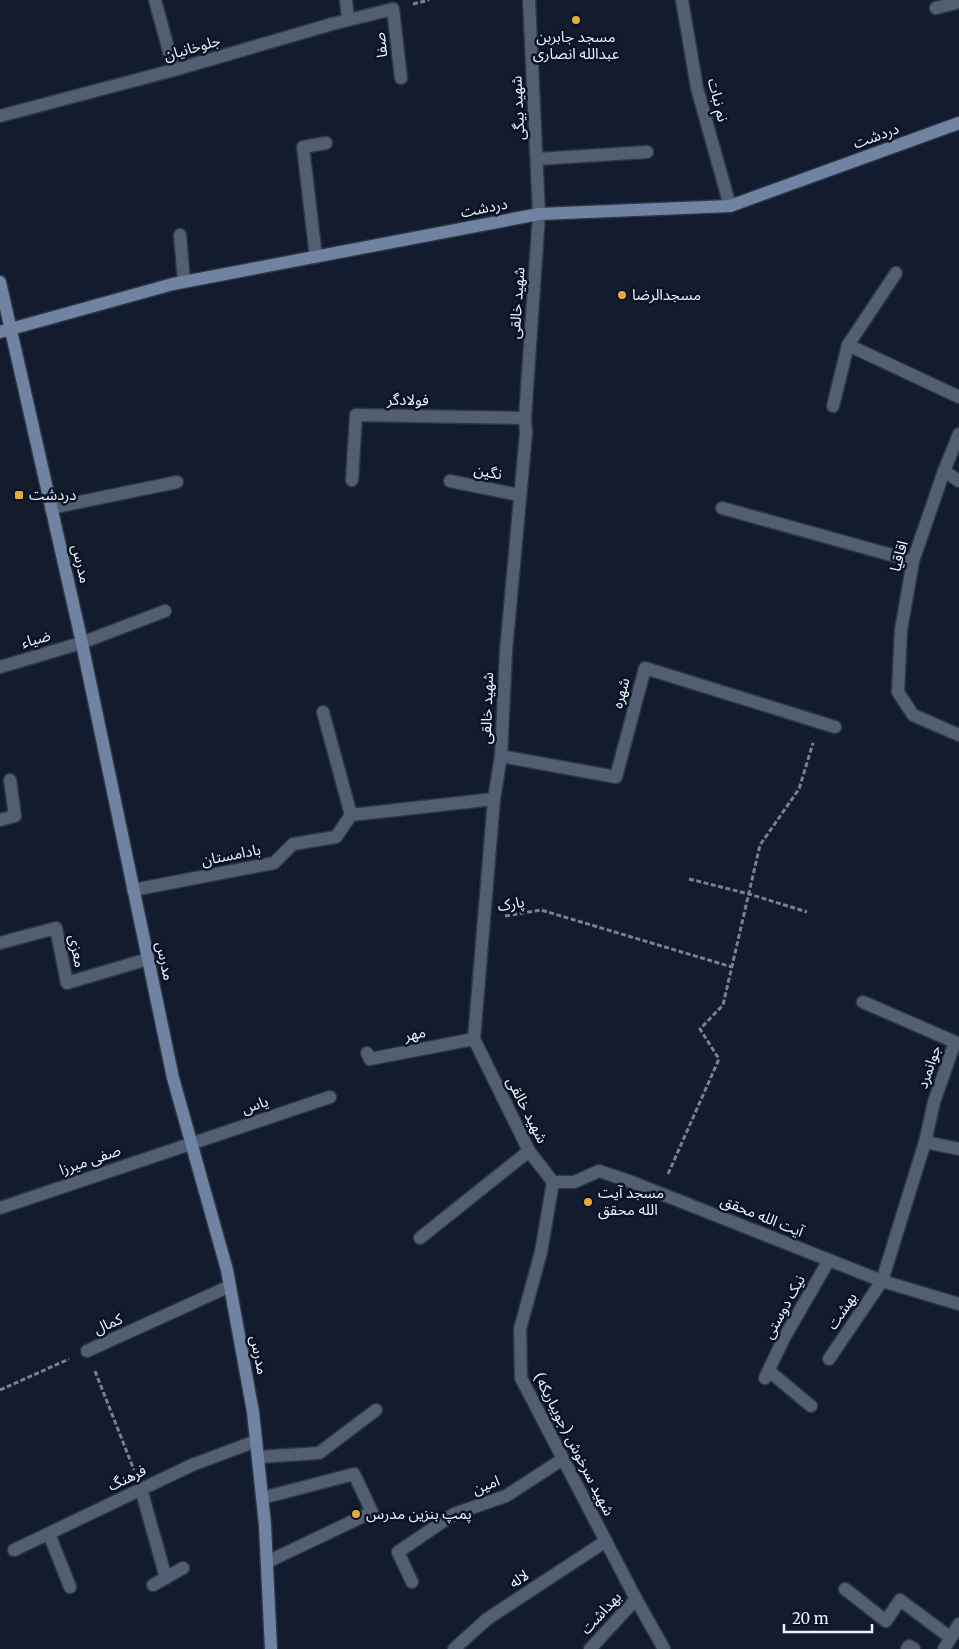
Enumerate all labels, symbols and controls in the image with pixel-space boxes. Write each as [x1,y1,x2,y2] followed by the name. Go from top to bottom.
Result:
[570,14,582,26] marker: مسجد جابربن عبدالله انصاری
[533,27,620,63] place label: مسجد جابربن عبدالله انصاری
[161,30,222,65] street label: جلوخانیان
[370,31,391,59] street label: صفا
[506,75,529,141] street label: شهید بیگی
[702,76,733,124] street label: نم نبات
[850,118,901,153] street label: دردشت
[459,194,509,221] street label: دردشت
[505,266,529,340] street label: شهید خالقی
[632,285,701,304] place label: مسجدالرضا
[616,289,628,301] marker: مسجدالرضا
[386,390,429,409] street label: فولادگر
[472,459,504,484] street label: نگین
[29,485,77,504] place label: دردشت
[13,489,25,501] marker: دردشت
[885,538,912,573] street label: اقاقیا
[68,543,95,585] street label: مدرس
[19,625,53,652] street label: ضیاء
[476,671,497,744] street label: شهید خالقی
[607,675,634,710] street label: شهره
[200,839,262,870] street label: بادامستان
[496,892,526,916] street label: پارک
[65,933,90,969] street label: معزی
[152,940,179,982] street label: مدرس
[402,1022,427,1045] street label: مهر
[912,1042,945,1091] street label: جوانمرد
[503,1073,552,1146] street label: شهید خالقی
[239,1091,271,1118] street label: یاس
[57,1140,123,1179] street label: صفی میرزا
[598,1183,664,1220] place label: مسجد آیت الله محقق
[718,1190,807,1242] street label: آیت الله محقق
[582,1196,594,1208] marker: مسجد آیت الله محقق
[758,1272,809,1342] street label: نیک دوستی
[822,1288,861,1333] street label: بهشت
[90,1309,126,1338] street label: کمال
[246,1334,273,1376] street label: مدرس
[530,1369,619,1519] street label: شهید سرخوش (جویباریکه)
[104,1460,149,1495] street label: فرهنگ
[469,1471,502,1498] street label: امین
[366,1504,472,1524] place label: پمپ بنزین مدرس
[350,1508,362,1520] marker: پمپ بنزین مدرس
[505,1565,532,1592] street label: لاله
[576,1587,625,1638] street label: بهداشت
[784,1602,872,1634] scale bar
[792,1609,829,1628] text: 20 m

